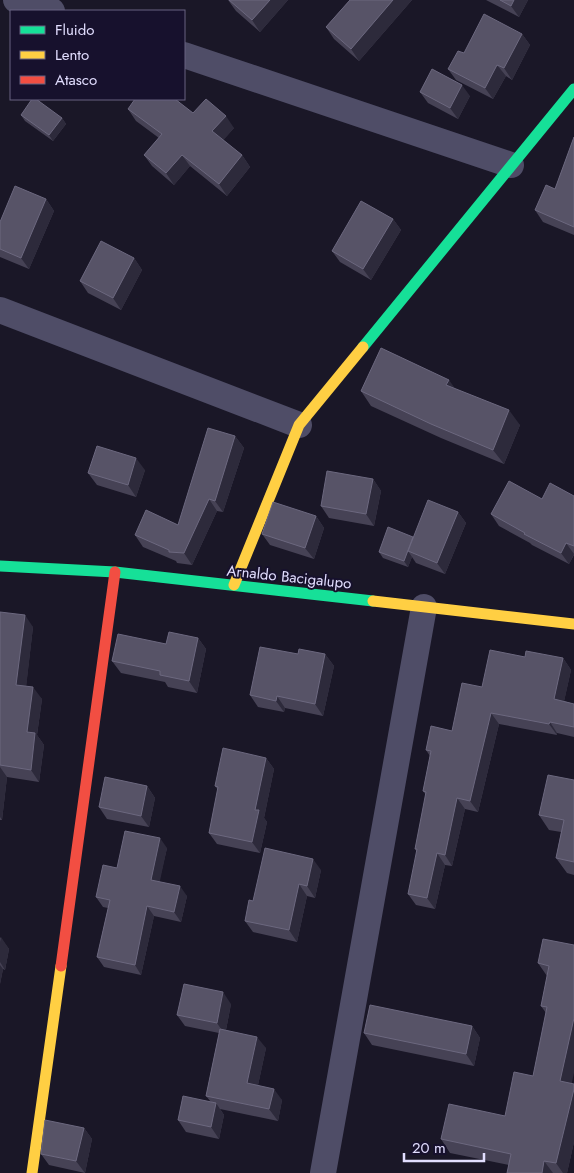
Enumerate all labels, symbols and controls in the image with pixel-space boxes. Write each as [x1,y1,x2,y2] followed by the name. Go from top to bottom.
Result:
[10,10,185,100] legend
[55,19,94,41] text: Fluido
[55,44,89,66] text: Lento
[55,69,97,91] text: Atasco
[226,560,352,594] street label: Arnaldo Bacigalupo
[404,1130,484,1162] scale bar
[412,1137,446,1159] text: 20 m

